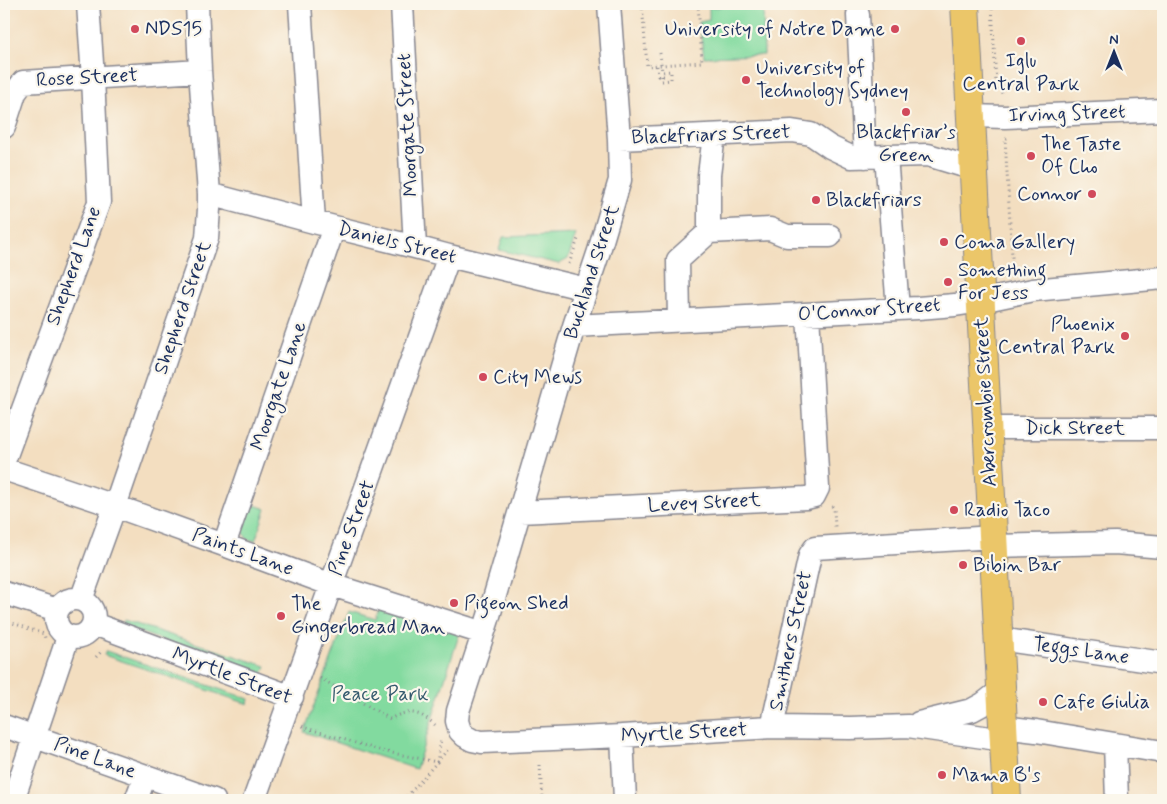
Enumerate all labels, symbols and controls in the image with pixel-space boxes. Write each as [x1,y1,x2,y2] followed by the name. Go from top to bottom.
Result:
[145,16,202,43] place label: NDS15
[665,16,885,43] place label: University of Notre Dame
[129,23,141,35] marker: NDS15
[889,23,901,35] marker: University of Notre Dame
[1090,28,1140,78] north arrow
[1109,31,1119,49] text: N
[1015,35,1027,47] marker: Iglu Central Park
[962,48,1080,98] place label: Iglu Central Park
[391,53,426,197] street label: Moorgate Street
[756,55,909,106] place label: University of Technology Sydney
[35,62,139,94] street label: Rose Street
[740,74,752,86] marker: University of Technology Sydney
[1008,98,1126,130] street label: Irving Street
[900,106,912,118] marker: Blackfriar’s Green
[631,119,791,151] street label: Blackfriars Street
[856,119,956,169] place label: Blackfriar’s Green
[1041,131,1121,181] place label: The Taste Of Cho
[1025,150,1037,162] marker: The Taste Of Cho
[1017,181,1082,208] place label: Connor
[826,187,922,214] place label: Blackfriars
[1086,188,1098,200] marker: Connor
[810,194,822,206] marker: Blackfriars
[558,201,627,343] street label: Buckland Street
[40,203,108,329] street label: Shepherd Lane
[335,215,459,271] street label: Daniels Street
[954,229,1075,256] place label: Coma Gallery
[938,236,950,248] marker: Coma Gallery
[148,238,218,378] street label: Shepherd Street
[958,257,1047,307] place label: Something For Jess
[942,276,954,288] marker: Something For Jess
[797,292,941,328] street label: O'Connor Street
[998,311,1115,361] place label: Phoenix Central Park
[968,316,1004,488] street label: Abercrombie Street
[244,318,315,454] street label: Moorgate Lane
[1119,330,1131,342] marker: Phoenix Central Park
[493,364,582,391] place label: City Mews
[477,371,489,383] marker: City Mews
[1025,415,1125,442] street label: Dick Street
[322,477,382,579] street label: Pine Street
[647,487,761,519] street label: Levey Street
[964,497,1050,524] place label: Radio Taco
[948,504,960,516] marker: Radio Taco
[189,521,297,583] street label: Paints Lane
[973,552,1061,579] place label: Bibin Bar
[957,559,969,571] marker: Bibin Bar
[763,569,819,713] street label: Smithers Street
[464,590,569,619] place label: Pigeon Shed
[291,591,446,642] place label: The Gingerbread Man
[448,597,460,609] marker: Pigeon Shed
[275,610,287,622] marker: The Gingerbread Man
[1031,631,1131,673] street label: Teggs Lane
[168,641,296,711] street label: Myrtle Street
[331,681,429,708] park label: Peace Park
[1053,689,1150,716] place label: Cafe Giulia
[1037,696,1049,708] marker: Cafe Giulia
[620,716,748,750] street label: Myrtle Street
[50,731,140,785] street label: Pine Lane
[952,762,1041,789] place label: Mama B's
[936,769,948,781] marker: Mama B's

